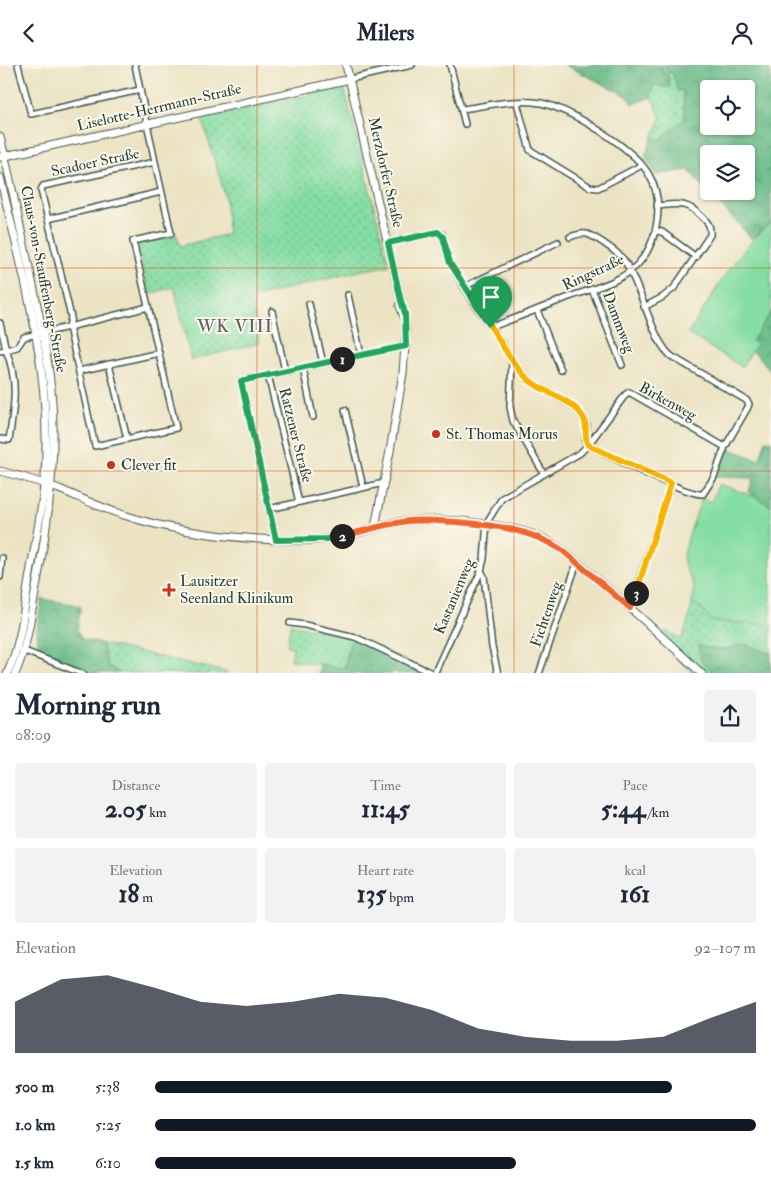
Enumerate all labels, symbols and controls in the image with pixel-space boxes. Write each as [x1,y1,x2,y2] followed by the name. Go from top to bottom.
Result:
[15,19,43,47] icon: back
[357,19,414,47] text: Milers
[728,19,756,47] icon: person
[75,79,243,136] street label: Liselotte-Herrmann-Straße
[700,80,755,200] map controls
[700,80,755,135] button: locate
[364,115,407,229] street label: Merzdorfer Straße
[49,144,141,181] street label: Scadoer Straße
[700,145,755,200] button: layers
[16,184,71,374] street label: Claus-von-Stauffenberg-Straße
[559,250,627,295] street label: Ringstraße
[470,276,512,327] pin
[477,283,505,311] icon: arrive
[598,289,639,356] street label: Dammweg
[196,315,273,338] district label: WK VIII
[330,347,354,371] pin: 1
[340,351,345,368] text: 1
[636,378,700,425] street label: Birkenweg
[275,386,317,485] street label: Ratzener Straße
[446,425,558,444] place label: St. Thomas Morus
[430,428,442,440] marker: St. Thomas Morus
[121,456,177,475] place label: Clever fit
[105,459,117,471] marker: Clever fit
[330,523,354,549] pin: 2
[339,528,346,545] text: 2
[430,555,479,637] street label: Kastanienweg
[180,572,294,608] place label: Lausitzer Seenland Klinikum
[526,578,567,650] street label: Fichtenweg
[624,581,648,605] pin: 3
[162,583,176,597] marker: Lausitzer Seenland Klinikum
[634,585,639,602] text: 3
[15,688,161,723] text: Morning run
[704,690,756,742] button: share
[15,725,51,745] text: 08:09
[111,777,160,794] text: Distance
[370,777,401,794] text: Time
[623,777,648,794] text: Pace
[105,794,146,825] text: 2.05
[361,794,410,825] text: 11:45
[601,794,645,825] text: 5:44
[146,804,167,821] text: km
[645,804,669,821] text: /km
[109,862,163,879] text: Elevation
[357,862,414,879] text: Heart rate
[624,862,646,879] text: kcal
[119,879,139,910] text: 18
[357,879,386,910] text: 135
[620,879,650,910] text: 161
[139,889,153,906] text: m
[386,889,414,906] text: bpm
[15,938,76,958] text: Elevation
[695,938,756,958] text: 92–107 m
[15,1077,54,1097] text: 500 m
[95,1077,120,1097] text: 5:38
[15,1115,55,1135] text: 1.0 km
[95,1115,121,1135] text: 5:25
[15,1153,54,1173] text: 1.5 km
[95,1153,121,1173] text: 6:10

